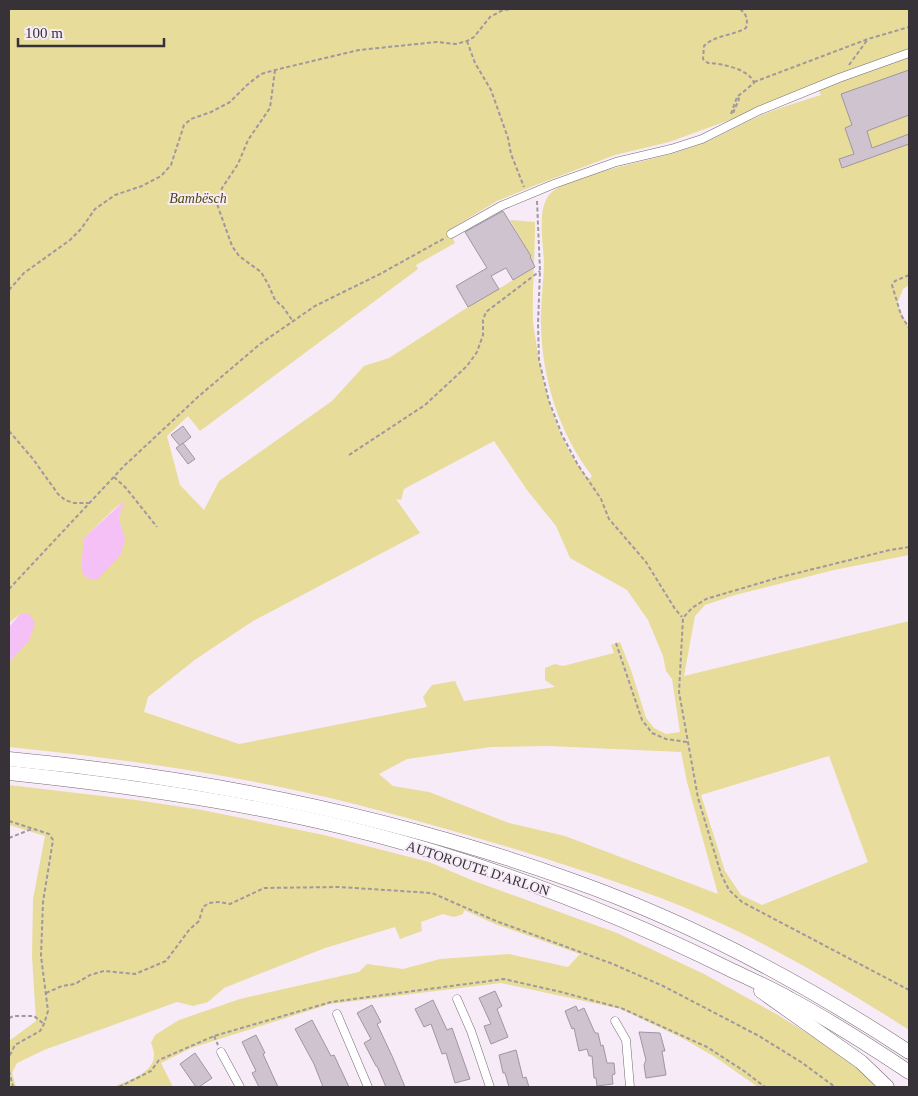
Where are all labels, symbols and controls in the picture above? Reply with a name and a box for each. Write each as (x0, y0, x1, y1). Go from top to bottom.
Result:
scale bar (18, 15, 164, 47)
text: 100 m (25, 25, 63, 41)
park label: Bambësch (169, 191, 227, 206)
street label: AUTOROUTE D'ARLON (404, 838, 551, 899)

